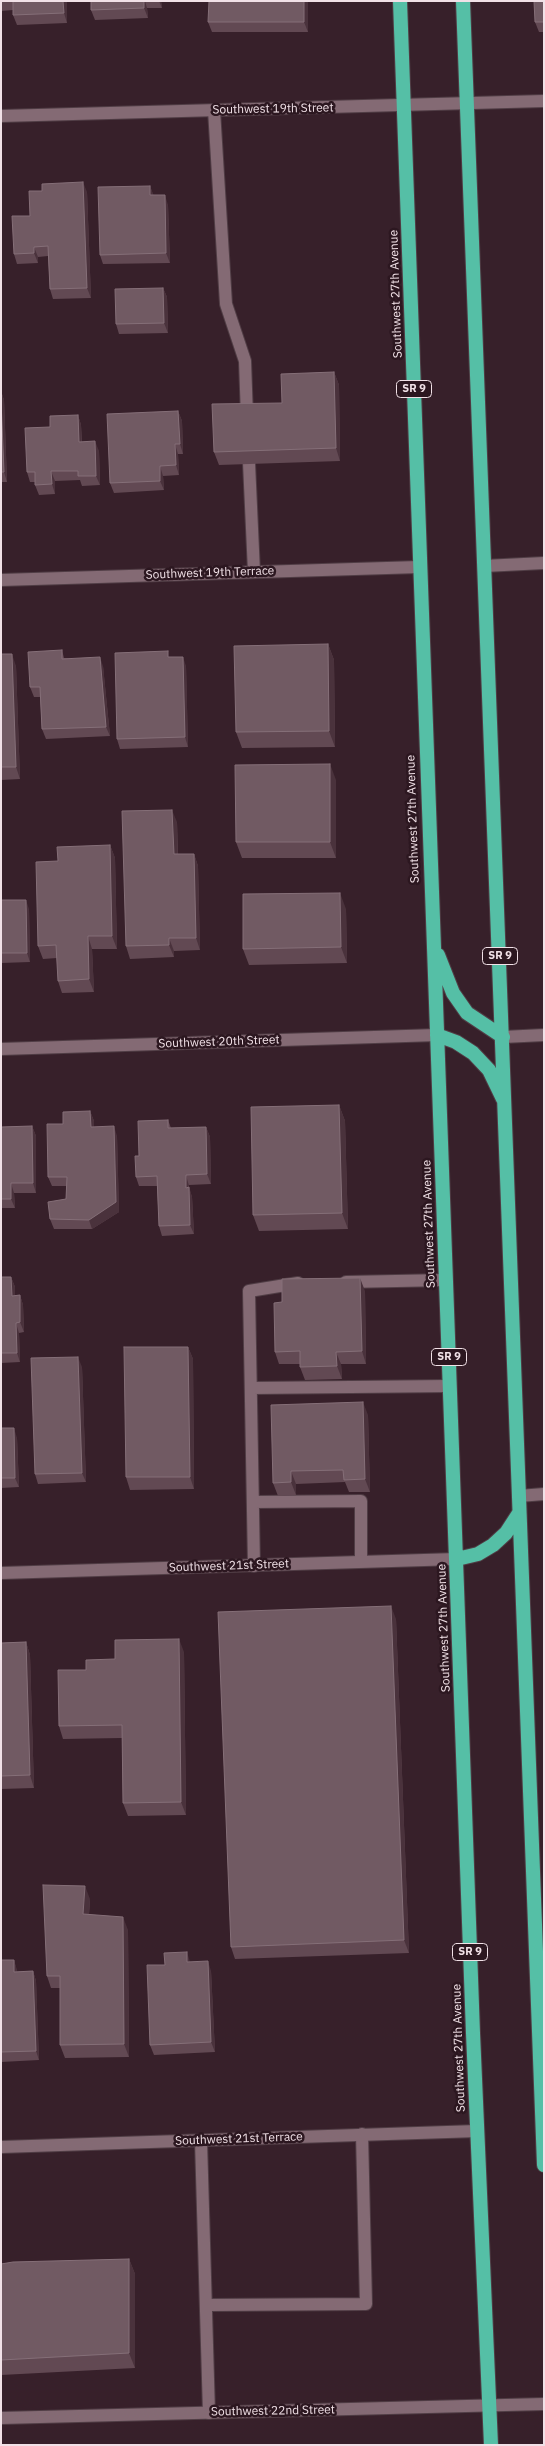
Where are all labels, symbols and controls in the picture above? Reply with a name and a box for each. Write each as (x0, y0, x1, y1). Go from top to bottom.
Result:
street label: Southwest 19th Street (212, 101, 334, 117)
street label: Southwest 27th Avenue (387, 230, 405, 358)
road number: SR 9 (396, 380, 432, 398)
street label: Southwest 19th Terrace (145, 564, 275, 582)
street label: Southwest 27th Avenue (404, 755, 422, 883)
road number: SR 9 (482, 948, 518, 964)
street label: Southwest 20th Street (158, 1033, 280, 1051)
street label: Southwest 27th Avenue (420, 1160, 438, 1288)
road number: SR 9 (432, 1348, 466, 1365)
street label: Southwest 21st Street (169, 1557, 289, 1575)
street label: Southwest 27th Avenue (435, 1564, 453, 1692)
road number: SR 9 (452, 1944, 488, 1960)
street label: Southwest 27th Avenue (450, 1984, 468, 2112)
street label: Southwest 21st Terrace (175, 2130, 303, 2148)
street label: Southwest 22nd Street (211, 2403, 335, 2419)

